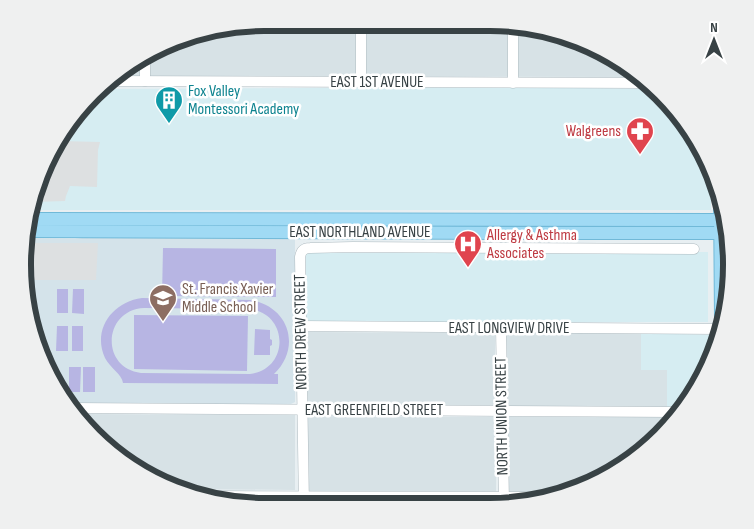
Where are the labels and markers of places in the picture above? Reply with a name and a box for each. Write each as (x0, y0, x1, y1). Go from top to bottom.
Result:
place label: Fox Valley Montessori Academy (188, 82, 299, 119)
building icon: Fox Valley Montessori Academy (154, 85, 184, 124)
pharmacy icon: Walgreens (625, 116, 655, 155)
place label: Walgreens (566, 122, 621, 141)
place label: Allergy & Asthma Associates (486, 226, 577, 263)
hospital icon: Allergy & Asthma Associates (453, 229, 483, 268)
place label: St. Francis Xavier Middle School (182, 280, 274, 317)
school or university icon: St. Francis Xavier Middle School (148, 283, 178, 322)

